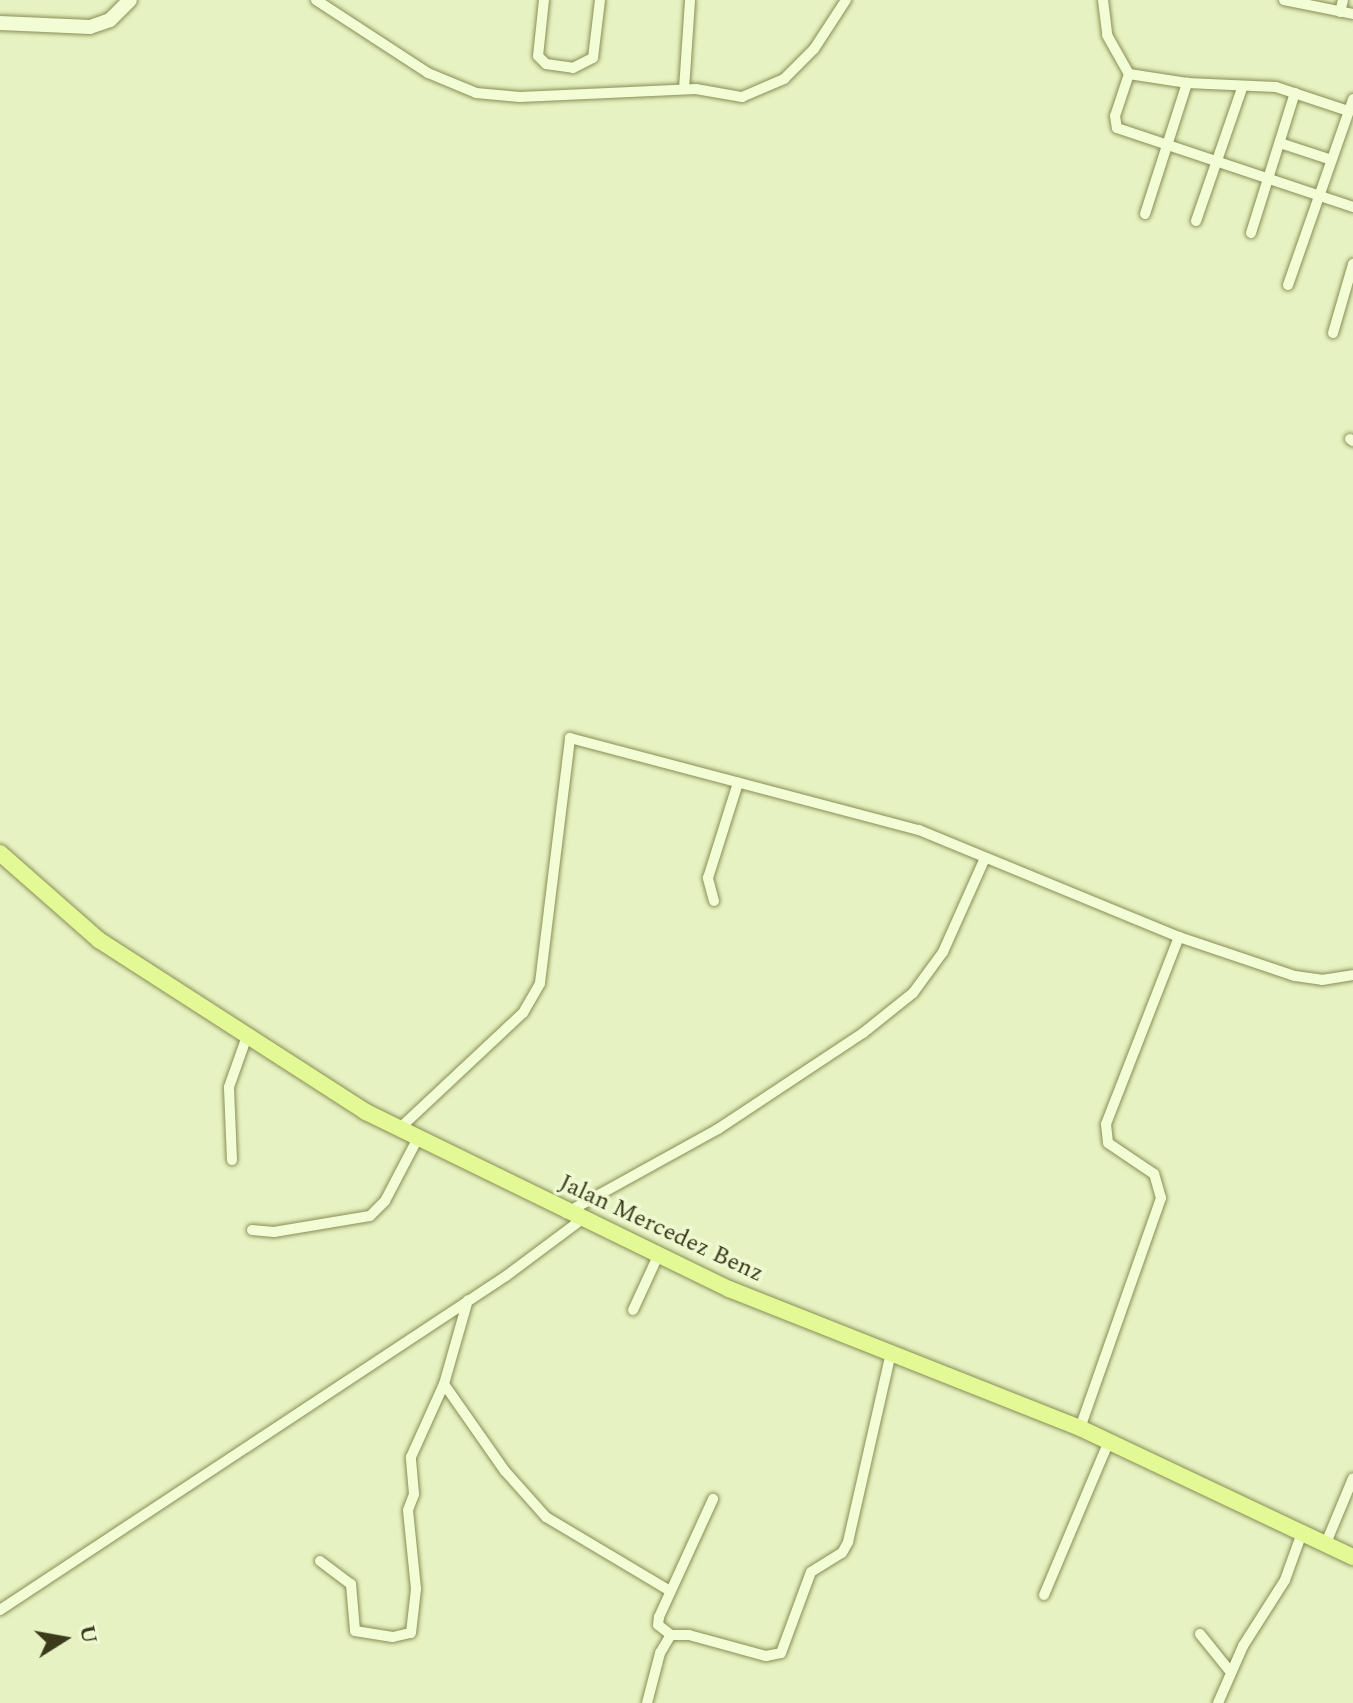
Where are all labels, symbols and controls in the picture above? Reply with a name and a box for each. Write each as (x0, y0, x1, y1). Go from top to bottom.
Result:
street label: Jalan Mercedez Benz (554, 1169, 768, 1289)
north arrow (24, 1599, 104, 1679)
text: U (70, 1622, 106, 1647)

